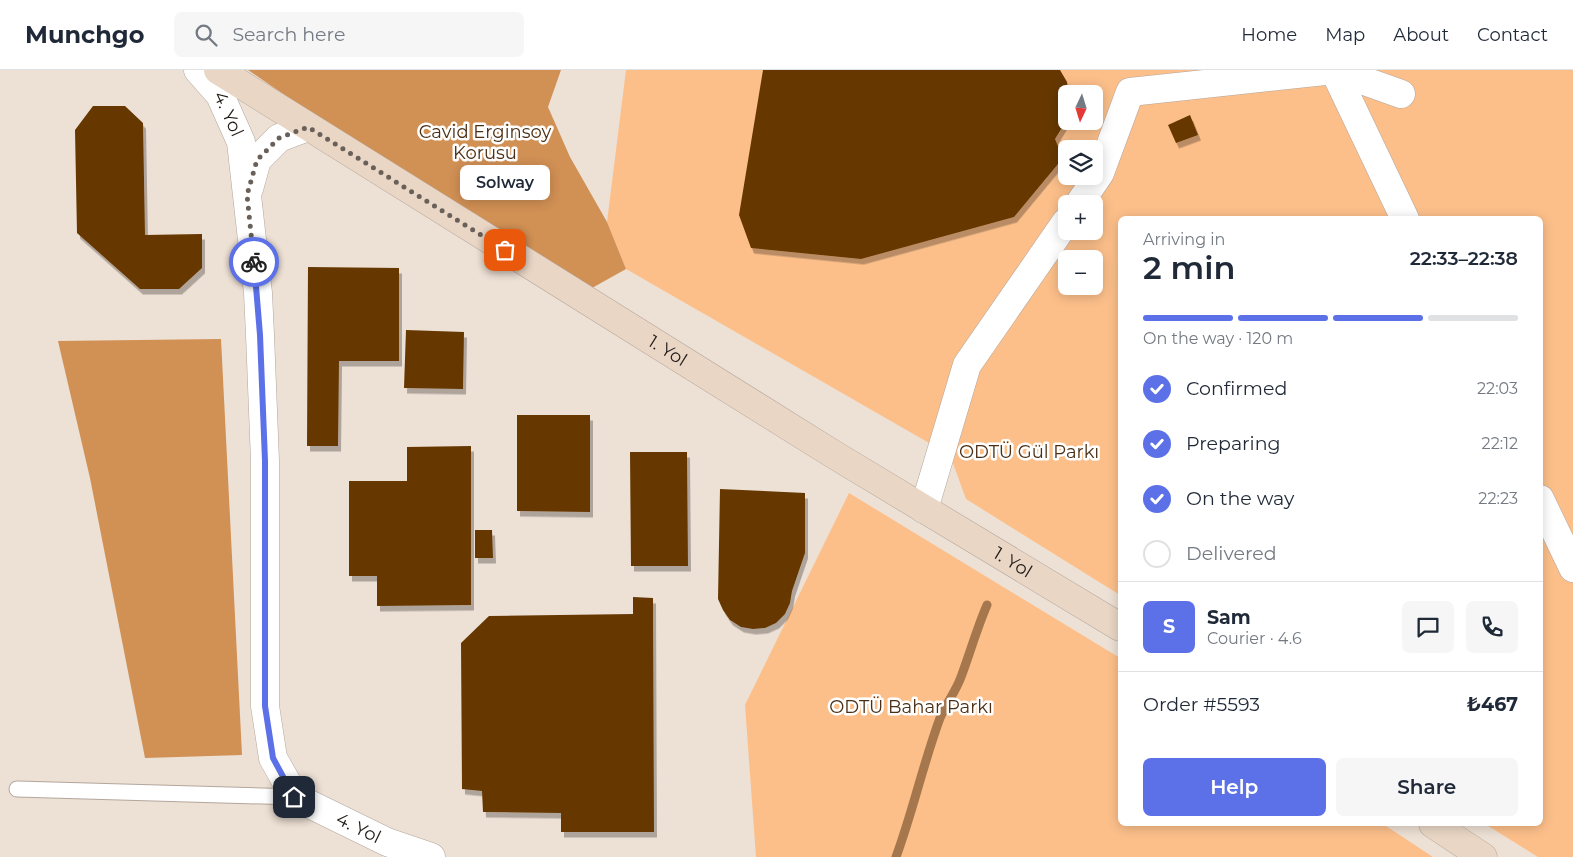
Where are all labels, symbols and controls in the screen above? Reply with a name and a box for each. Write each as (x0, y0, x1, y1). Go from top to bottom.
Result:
search box (174, 12, 524, 57)
text: Munchgo (25, 20, 144, 49)
icon: search (192, 21, 220, 49)
text: Search here (232, 23, 345, 46)
text: Home (1241, 24, 1297, 46)
text: Map (1325, 24, 1365, 46)
text: About (1393, 24, 1449, 46)
text: Contact (1477, 24, 1548, 46)
north arrow (1058, 85, 1102, 130)
map controls (1058, 85, 1103, 295)
street label: 4. Yol (209, 88, 248, 140)
park label: Cavid Erginsoy Korusu (419, 121, 552, 164)
button: layers (1058, 140, 1103, 185)
callout: Solway (460, 165, 550, 200)
text: Solway (476, 173, 534, 192)
button: + (1058, 195, 1103, 240)
pin (484, 229, 526, 271)
text: Arriving in (1143, 230, 1225, 249)
icon: bag (491, 236, 519, 264)
courier (229, 237, 279, 287)
text: 22:33–22:38 (1410, 247, 1518, 270)
icon: bike (240, 248, 268, 276)
text: 2 min (1143, 248, 1235, 287)
button: − (1058, 250, 1103, 295)
text: On the way · 120 m (1143, 329, 1293, 348)
street label: 1. Yol (644, 330, 691, 371)
icon: check (1143, 375, 1171, 403)
text: Confirmed (1186, 377, 1287, 400)
text: 22:03 (1477, 379, 1518, 398)
icon: check (1143, 430, 1171, 458)
text: Preparing (1186, 432, 1281, 455)
text: 22:12 (1482, 434, 1518, 453)
park label: ODTÜ Gül Parkı (959, 441, 1099, 463)
icon: check (1143, 485, 1171, 513)
text: On the way (1186, 487, 1294, 510)
text: 22:23 (1478, 489, 1518, 508)
street label: 1. Yol (989, 542, 1036, 583)
text: Delivered (1186, 542, 1277, 565)
button: chat (1402, 601, 1454, 653)
button: phone (1466, 601, 1518, 653)
text: Sam (1207, 606, 1251, 629)
text: S (1163, 615, 1175, 638)
text: Courier · 4.6 (1207, 629, 1302, 648)
text: Order #5593 (1143, 693, 1260, 716)
text: ₺467 (1467, 693, 1518, 716)
park label: ODTÜ Bahar Parkı (829, 696, 993, 718)
button: Help (1143, 758, 1326, 816)
button: Share (1336, 758, 1518, 816)
pin (273, 776, 315, 818)
icon: home (280, 783, 308, 811)
street label: 4. Yol (332, 808, 385, 848)

